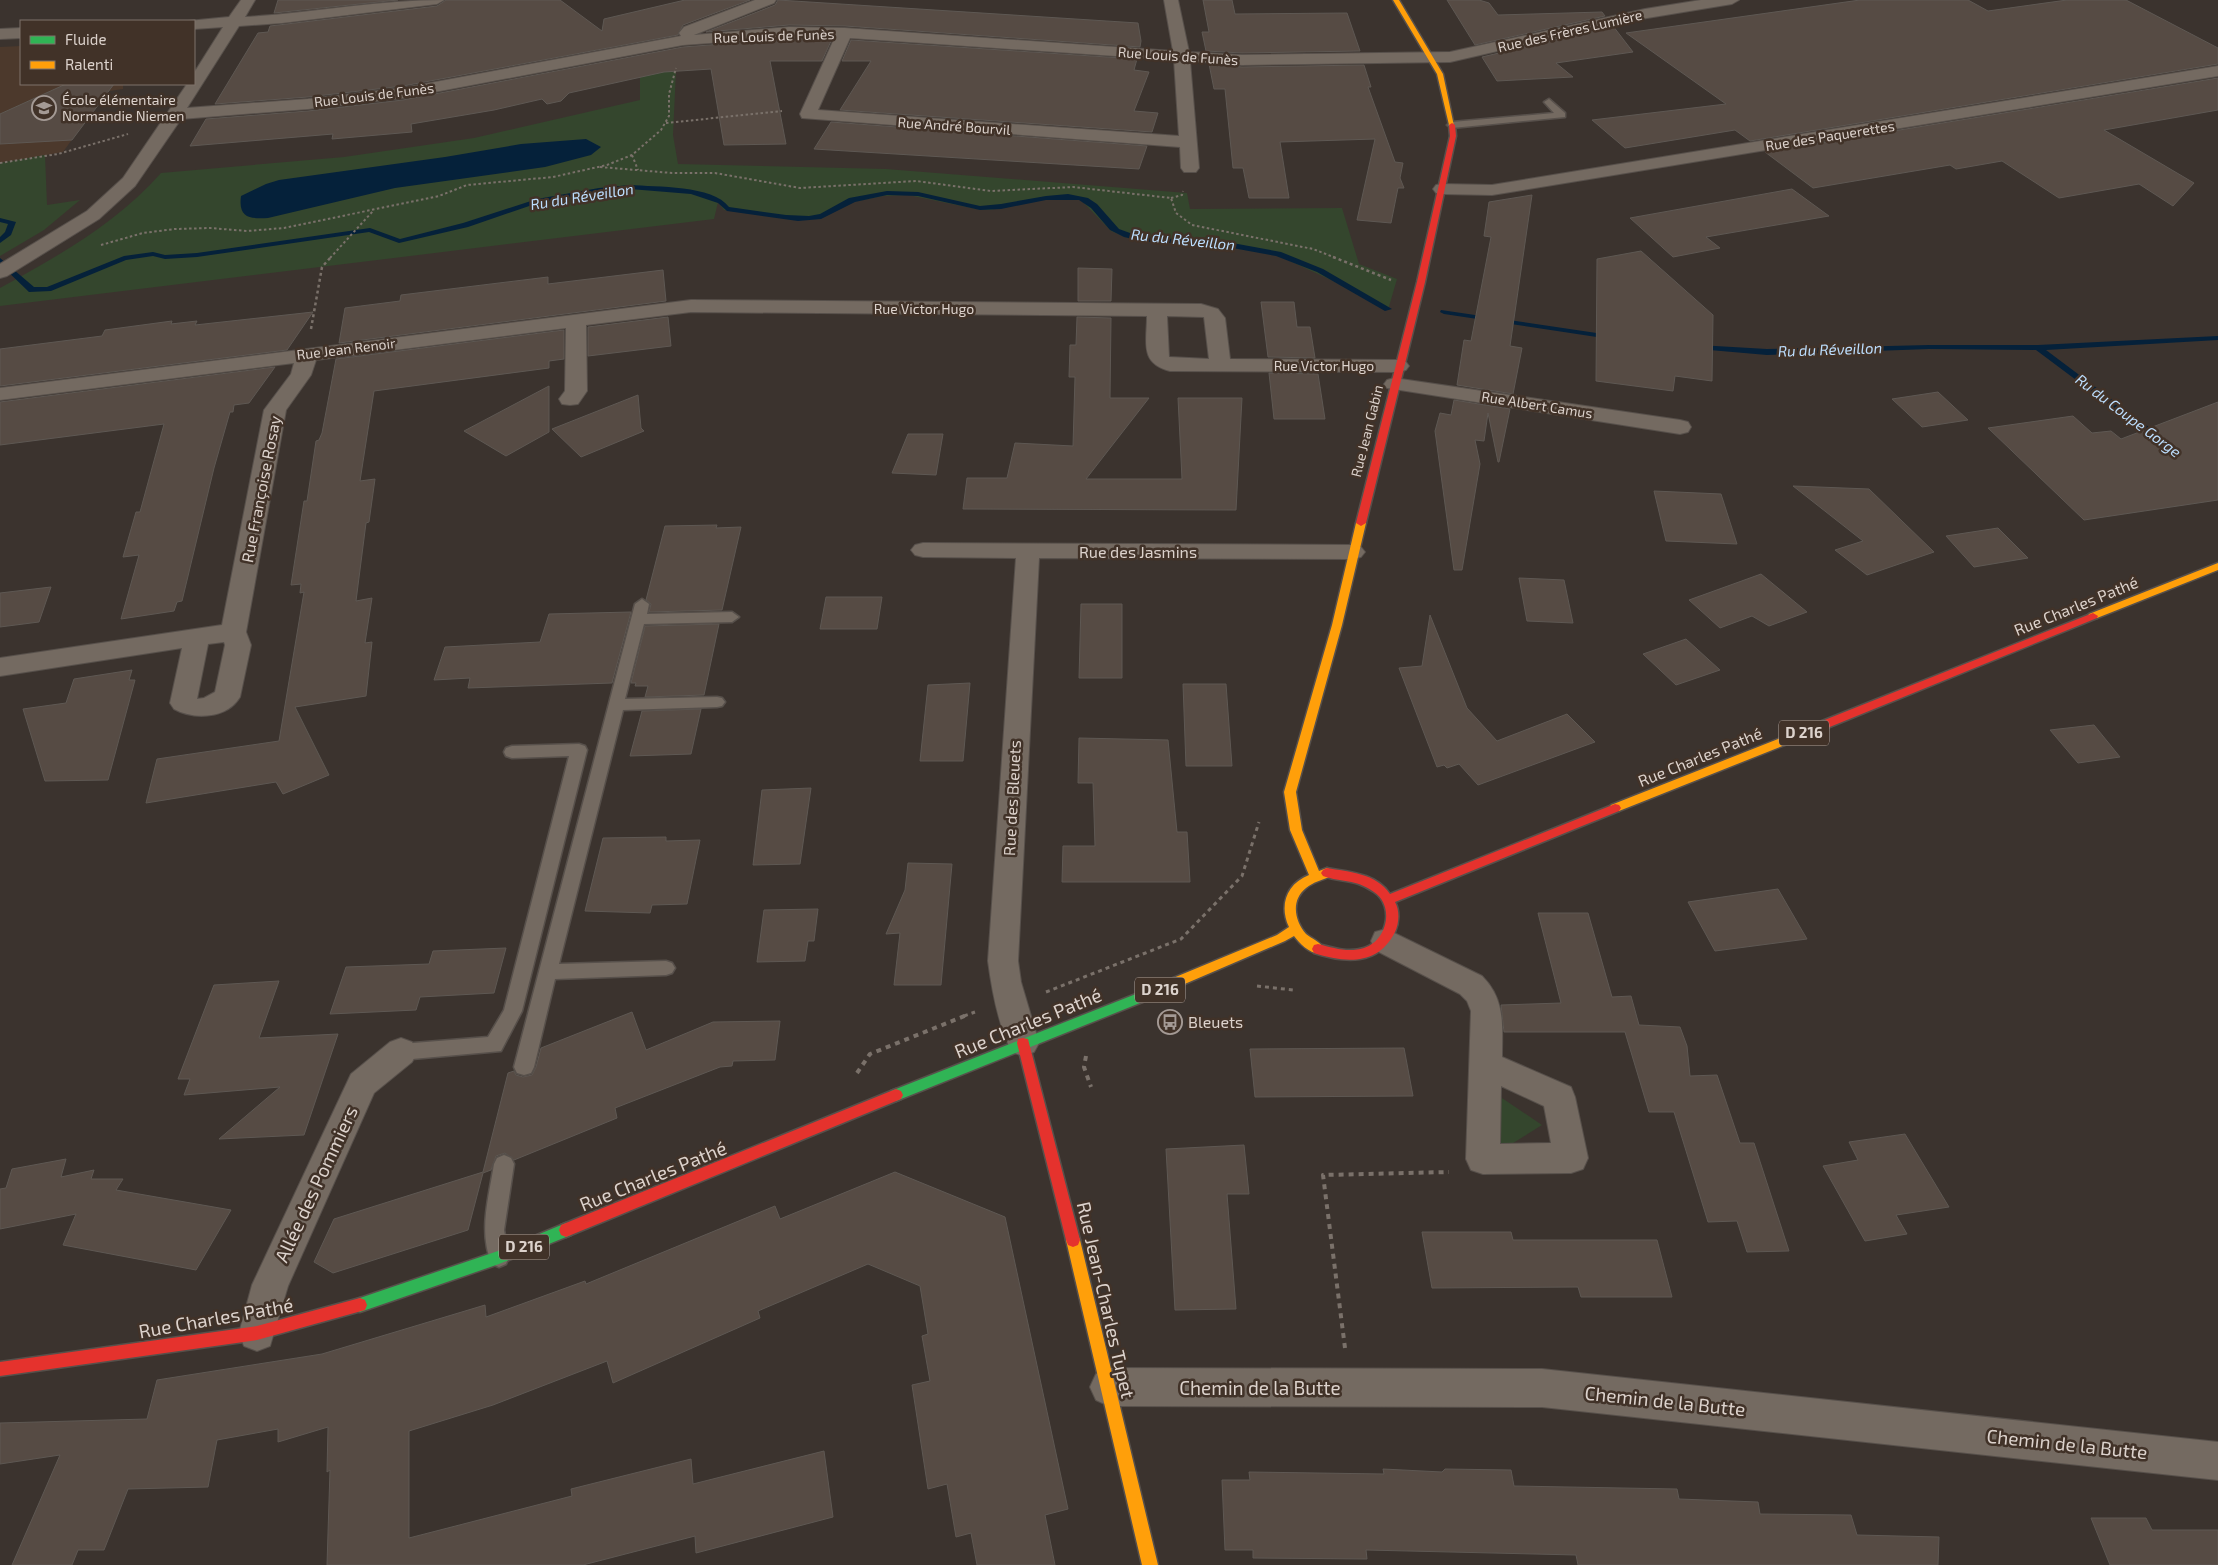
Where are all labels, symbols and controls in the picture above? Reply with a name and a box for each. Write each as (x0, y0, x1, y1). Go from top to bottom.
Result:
street label: Rue des Frères Lumière (1496, 6, 1644, 55)
legend (20, 20, 195, 85)
street label: Rue Louis de Funès (713, 25, 835, 46)
text: Fluide (65, 30, 106, 48)
street label: Rue Louis de Funès (1117, 43, 1239, 68)
text: Ralenti (65, 55, 113, 73)
street label: Rue Louis de Funès (313, 79, 435, 110)
place label: École élémentaire Normandie Niemen (62, 91, 184, 124)
school or university icon: École élémentaire Normandie Niemen (31, 95, 57, 121)
street label: Rue André Bourvil (897, 113, 1012, 138)
street label: Rue des Paquerettes (1764, 117, 1896, 154)
water label: Ru du Réveillon (529, 179, 635, 213)
water label: Ru du Réveillon (1130, 225, 1236, 253)
street label: Rue Victor Hugo (874, 300, 974, 317)
street label: Rue Jean Renoir (296, 334, 397, 363)
water label: Ru du Réveillon (1777, 338, 1882, 360)
street label: Rue Victor Hugo (1274, 357, 1374, 374)
water label: Ru du Coupe Gorge (2072, 370, 2185, 461)
street label: Rue Jean Gabin (1347, 383, 1386, 479)
street label: Rue Albert Camus (1480, 387, 1594, 422)
street label: Rue Françoise Rosay (237, 413, 285, 564)
street label: Rue des Jasmins (1079, 542, 1197, 561)
street label: Rue Charles Pathé (2011, 572, 2141, 639)
road number: D 216 (1779, 720, 1829, 746)
street label: Rue Charles Pathé (1635, 723, 1765, 790)
street label: Rue des Bleuets (999, 740, 1024, 856)
road number: D 216 (1135, 978, 1185, 1002)
street label: Rue Charles Pathé (951, 983, 1105, 1063)
bus stop icon: Bleuets (1157, 1009, 1183, 1035)
place label: Bleuets (1188, 1012, 1243, 1031)
street label: Allée des Pommiers (269, 1102, 362, 1266)
street label: Rue Charles Pathé (576, 1136, 730, 1216)
street label: Rue Jean-Charles Tupet (1073, 1199, 1140, 1400)
road number: D 216 (499, 1234, 549, 1260)
street label: Rue Charles Pathé (137, 1293, 295, 1342)
street label: Chemin de la Butte (1179, 1376, 1341, 1399)
street label: Chemin de la Butte (1583, 1381, 1747, 1420)
street label: Chemin de la Butte (1985, 1424, 2149, 1463)

